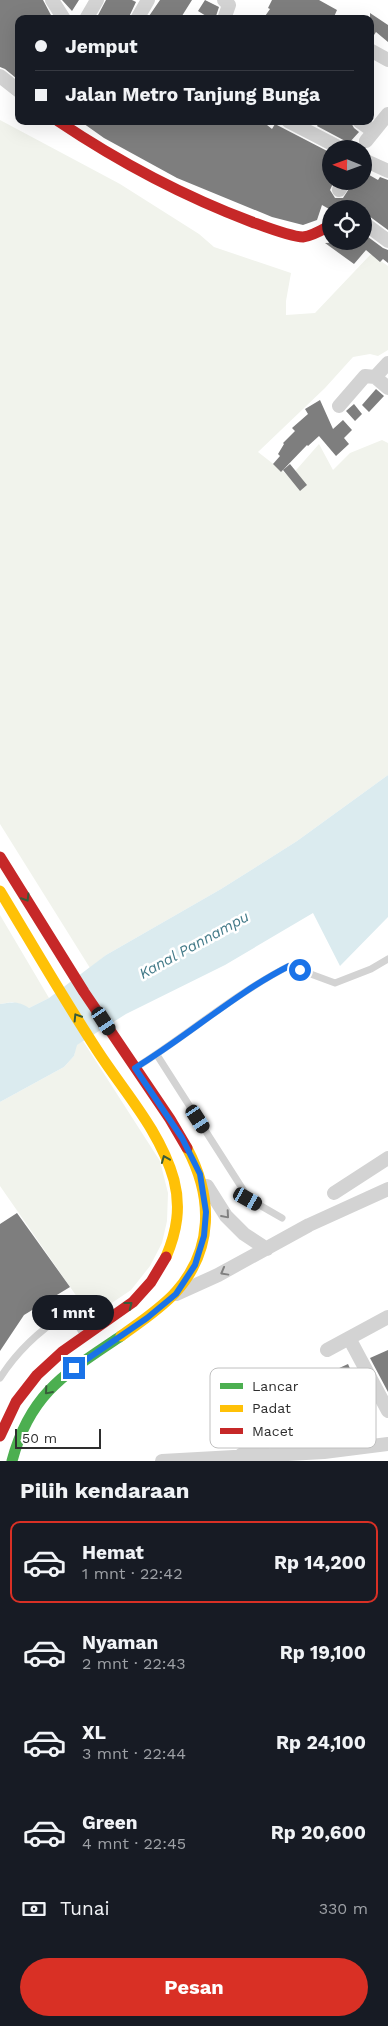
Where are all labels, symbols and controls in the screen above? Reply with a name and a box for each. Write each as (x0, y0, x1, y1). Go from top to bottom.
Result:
text: Jemput (65, 35, 138, 58)
text: Jalan Metro Tanjung Bunga (65, 83, 320, 106)
north arrow (322, 140, 372, 190)
map controls (322, 140, 372, 250)
button: locate (322, 200, 372, 250)
one-way arrow (20, 893, 29, 902)
water label: Kanal Pannampu (136, 907, 252, 983)
route start (289, 959, 311, 981)
car (89, 1004, 118, 1038)
one-way arrow (74, 1014, 83, 1023)
car (183, 1102, 212, 1136)
one-way arrow (161, 1155, 172, 1164)
car (231, 1185, 264, 1213)
one-way arrow (221, 1210, 230, 1219)
one-way arrow (221, 1266, 230, 1276)
callout: 1 mnt (33, 1296, 115, 1330)
one-way arrow (123, 1302, 132, 1310)
text: 1 mnt (51, 1303, 95, 1322)
route end (63, 1357, 85, 1379)
legend (210, 1368, 376, 1448)
text: Lancar (252, 1378, 299, 1394)
one-way arrow (45, 1385, 53, 1394)
text: Padat (252, 1400, 291, 1416)
text: Macet (252, 1423, 294, 1439)
scale bar (15, 1426, 101, 1449)
text: 50 m (22, 1430, 57, 1446)
text: Pilih kendaraan (20, 1478, 189, 1503)
icon: car (22, 1540, 67, 1585)
text: Hemat (82, 1541, 144, 1564)
text: Rp 14,200 (274, 1551, 366, 1574)
text: 1 mnt · 22:42 (82, 1564, 182, 1583)
icon: car (22, 1630, 67, 1675)
text: Nyaman (82, 1631, 158, 1654)
text: Rp 19,100 (280, 1641, 366, 1664)
text: 2 mnt · 22:43 (82, 1654, 186, 1673)
icon: car (22, 1720, 67, 1765)
text: XL (82, 1721, 106, 1744)
text: Rp 24,100 (276, 1731, 366, 1754)
text: 3 mnt · 22:44 (82, 1744, 186, 1763)
icon: car (22, 1810, 67, 1855)
text: Green (82, 1811, 138, 1834)
text: Rp 20,600 (271, 1821, 366, 1844)
text: 4 mnt · 22:45 (82, 1834, 186, 1853)
icon: cash (20, 1895, 48, 1923)
text: Tunai (60, 1897, 110, 1920)
text: 330 m (319, 1899, 368, 1918)
button: Pesan (20, 1958, 368, 2016)

